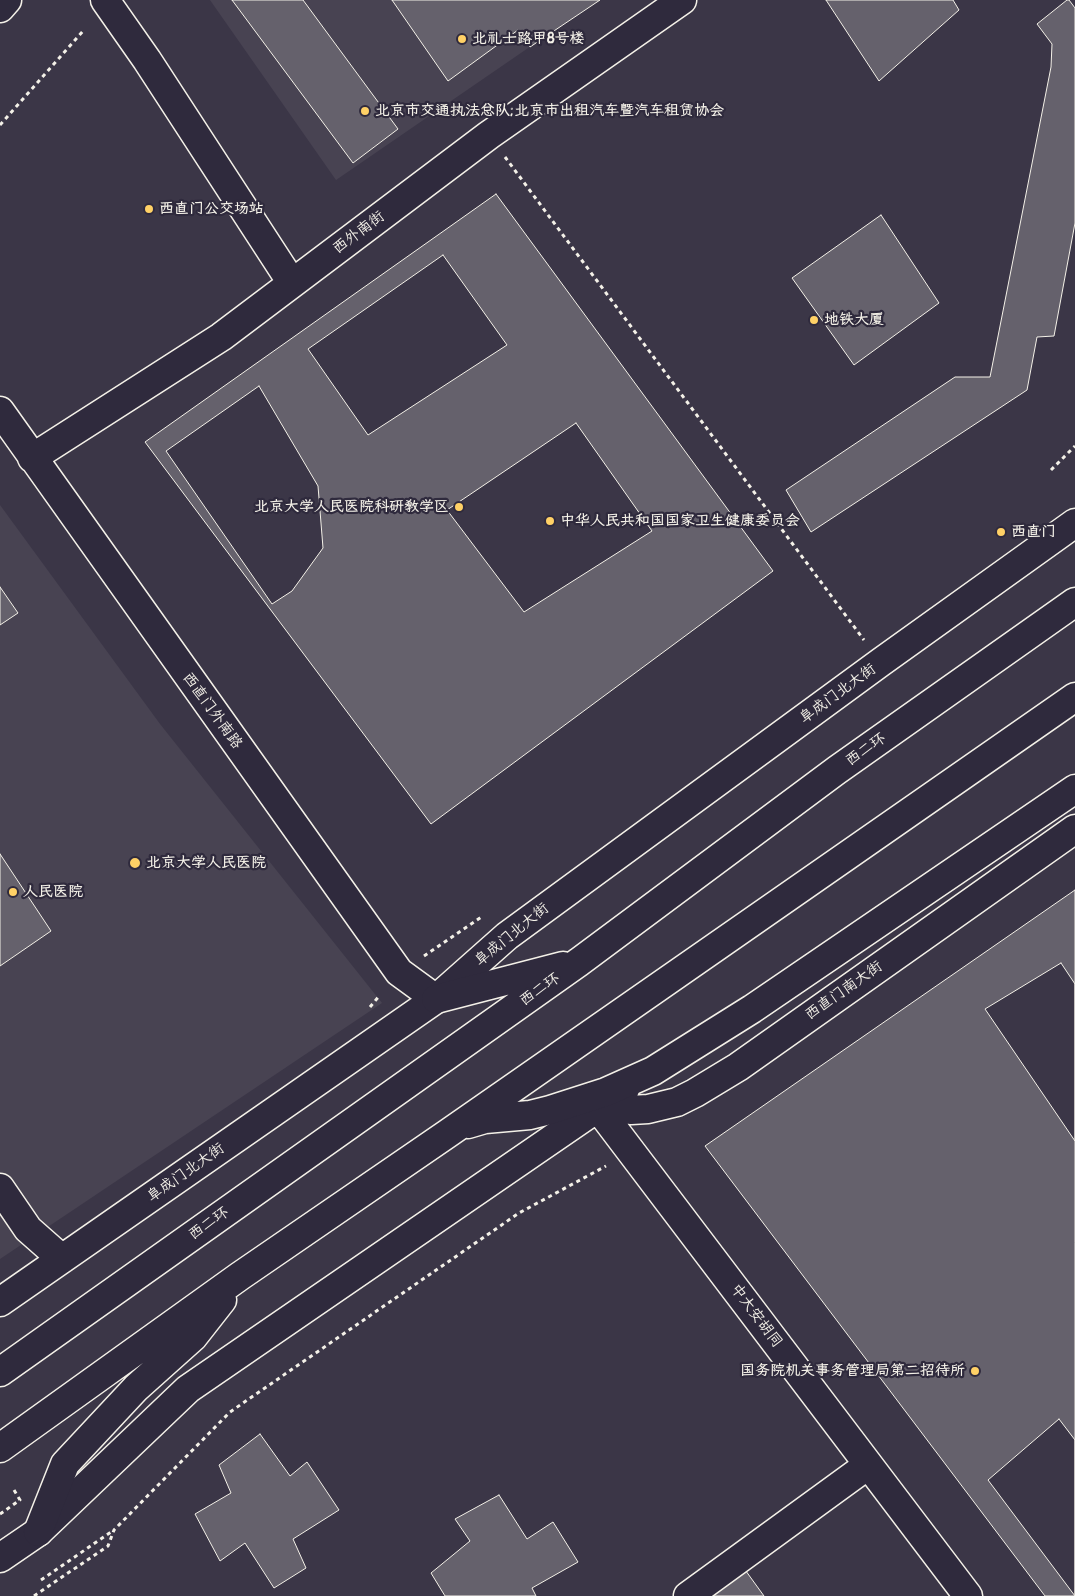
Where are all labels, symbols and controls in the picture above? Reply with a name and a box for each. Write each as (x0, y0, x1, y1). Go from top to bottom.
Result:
place label: 北礼士路甲8号楼 (472, 30, 585, 48)
marker: 北礼士路甲8号楼 (456, 33, 468, 45)
place label: 北京市交通执法总队;北京市出租汽车暨汽车租赁协会 (375, 102, 724, 120)
marker: 北京市交通执法总队;北京市出租汽车暨汽车租赁协会 (359, 105, 371, 117)
place label: 西直门公交场站 (159, 200, 264, 218)
marker: 西直门公交场站 (143, 203, 155, 215)
street label: 西外南街 (330, 208, 388, 258)
place label: 地铁大厦 (824, 311, 884, 329)
marker: 地铁大厦 (808, 314, 820, 326)
place label: 北京大学人民医院科研教学区 (254, 498, 449, 516)
marker: 北京大学人民医院科研教学区 (453, 501, 465, 513)
place label: 中华人民共和国国家卫生健康委员会 (560, 512, 800, 530)
marker: 中华人民共和国国家卫生健康委员会 (544, 515, 556, 527)
place label: 西直门 (1011, 523, 1056, 541)
marker: 西直门 (995, 526, 1007, 538)
street label: 阜成门北大街 (796, 660, 880, 728)
street label: 西直门外南路 (178, 669, 246, 753)
street label: 西二环 (842, 730, 890, 770)
place label: 北京大学人民医院 (146, 854, 266, 872)
marker: 北京大学人民医院 (128, 856, 142, 870)
place label: 人民医院 (23, 883, 83, 901)
marker: 人民医院 (7, 886, 19, 898)
street label: 阜成门北大街 (471, 900, 553, 970)
street label: 西直门南大街 (802, 958, 886, 1024)
street label: 西二环 (516, 970, 564, 1010)
street label: 阜成门北大街 (144, 1140, 228, 1206)
street label: 西二环 (185, 1204, 233, 1244)
street label: 中大安胡同 (726, 1281, 786, 1351)
place label: 国务院机关事务管理局第二招待所 (740, 1362, 965, 1380)
marker: 国务院机关事务管理局第二招待所 (969, 1365, 981, 1377)

